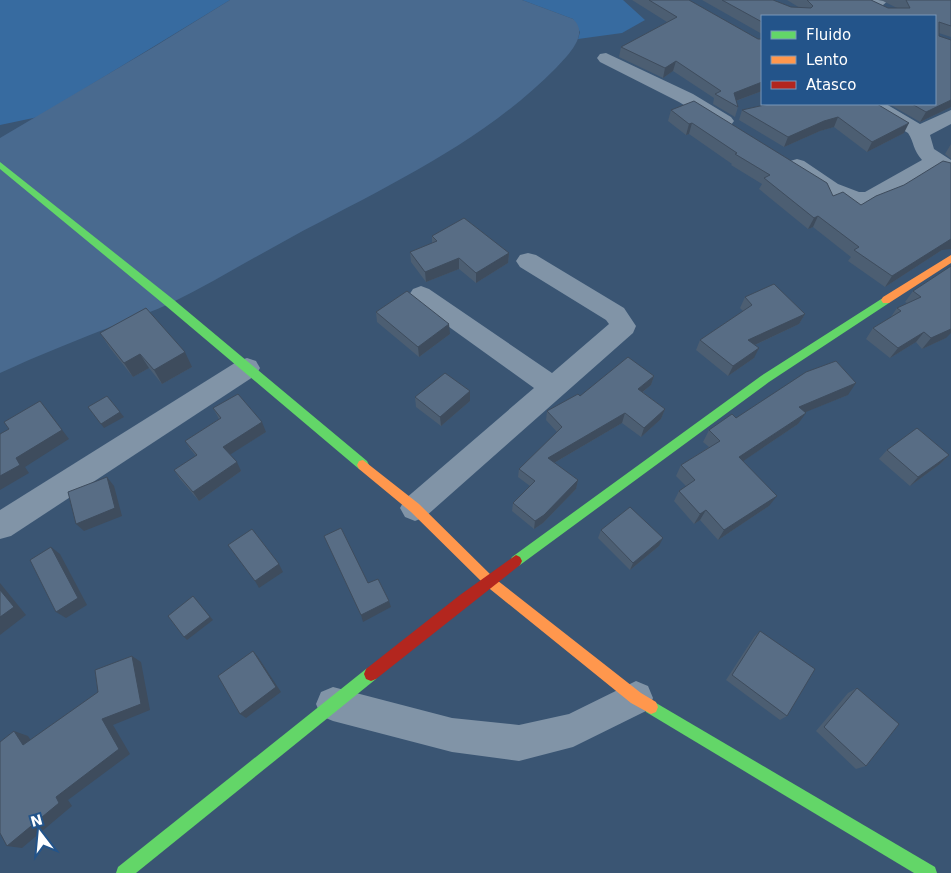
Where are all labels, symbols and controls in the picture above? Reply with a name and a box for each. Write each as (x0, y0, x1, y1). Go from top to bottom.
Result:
legend (761, 15, 936, 105)
text: Fluido (806, 26, 851, 44)
text: Lento (806, 51, 848, 69)
text: Atasco (806, 76, 856, 94)
north arrow (15, 808, 65, 858)
text: N (29, 811, 44, 830)

